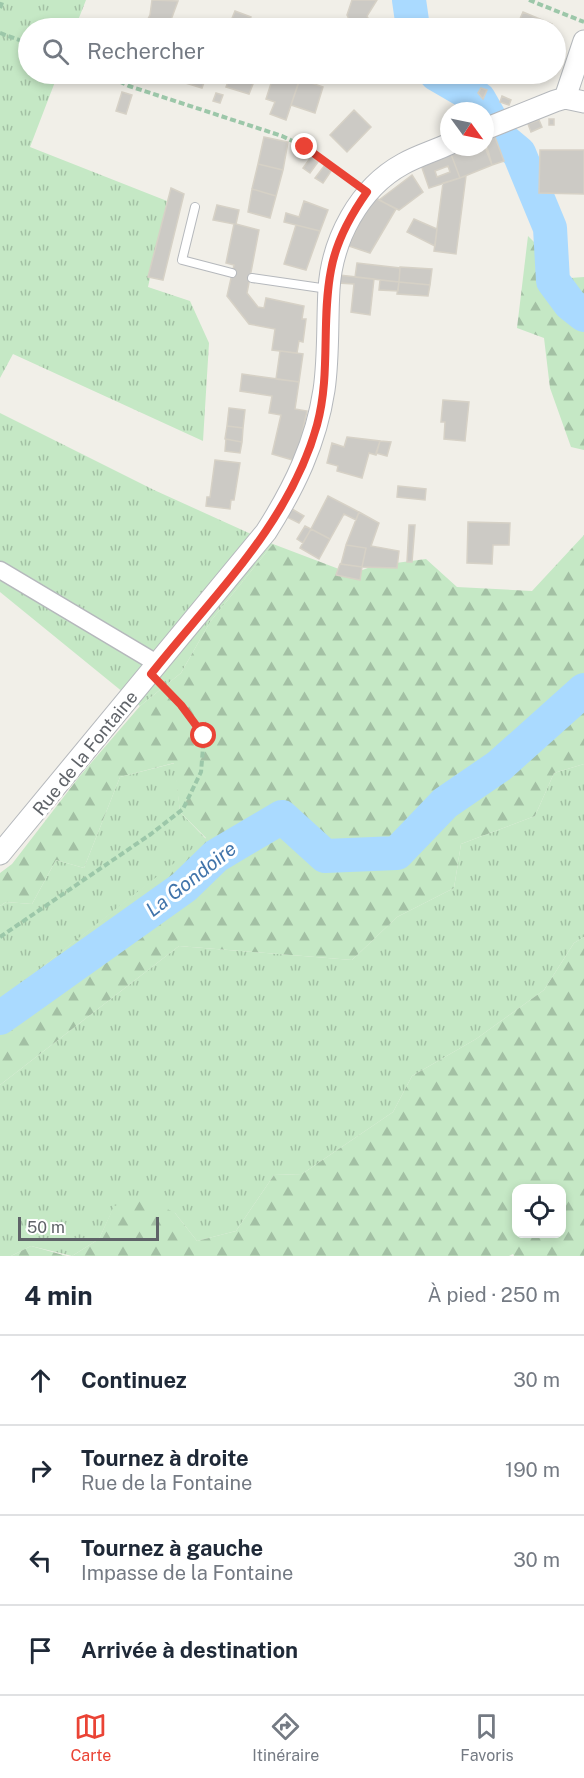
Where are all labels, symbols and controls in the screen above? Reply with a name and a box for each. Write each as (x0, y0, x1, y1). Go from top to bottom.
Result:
search box (18, 18, 566, 84)
icon: search (39, 35, 72, 68)
text: Rechercher (87, 38, 205, 64)
north arrow (440, 102, 494, 156)
route end (291, 133, 317, 159)
street label: Rue de la Fontaine (28, 686, 142, 820)
route start (190, 722, 216, 748)
water label: La Gondoire (141, 836, 241, 922)
map controls (512, 1184, 566, 1238)
button: locate (512, 1184, 566, 1238)
scale bar (18, 1214, 159, 1242)
text: 50 m (27, 1218, 65, 1237)
text: 4 min (24, 1280, 93, 1311)
text: À pied · 250 m (428, 1283, 560, 1307)
icon: ahead (24, 1364, 57, 1397)
text: Continuez (81, 1367, 187, 1393)
text: 30 m (513, 1368, 560, 1392)
text: Tournez à droite (81, 1445, 249, 1471)
icon: right (24, 1454, 57, 1487)
text: 190 m (505, 1458, 560, 1482)
text: Rue de la Fontaine (81, 1471, 252, 1495)
text: Tournez à gauche (81, 1535, 263, 1561)
icon: left (24, 1544, 57, 1577)
text: 30 m (513, 1548, 560, 1572)
text: Impasse de la Fontaine (81, 1561, 293, 1585)
icon: arrive (24, 1634, 57, 1667)
text: Arrivée à destination (81, 1637, 298, 1663)
tab: Carte (70, 1710, 111, 1765)
tab: Itinéraire (252, 1710, 319, 1765)
tab: Favoris (460, 1710, 514, 1765)

